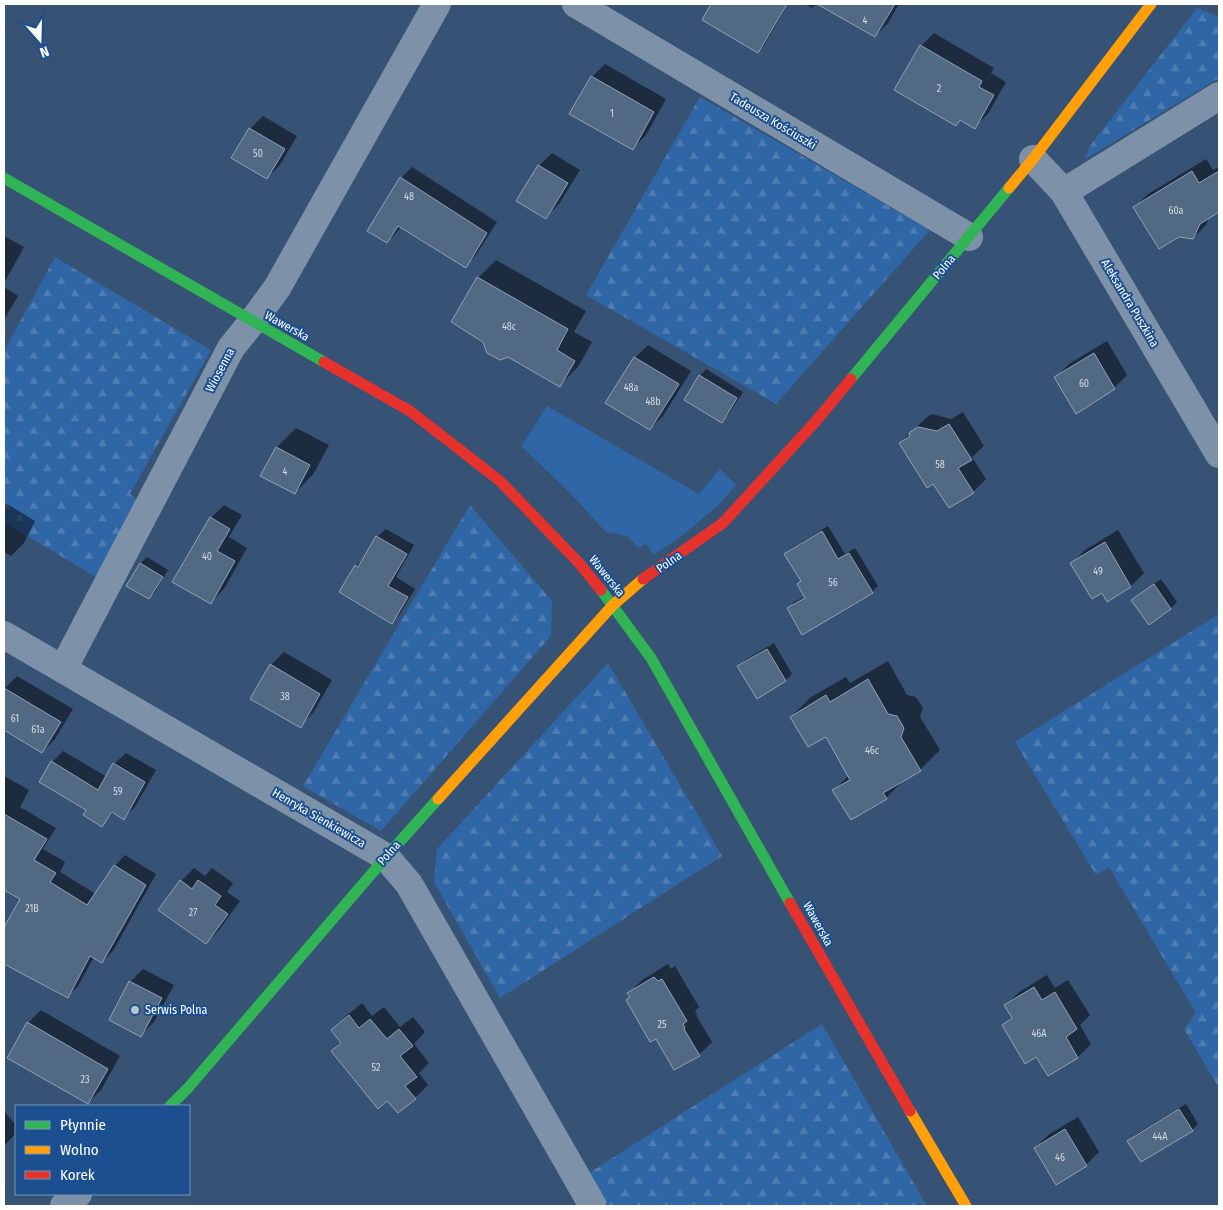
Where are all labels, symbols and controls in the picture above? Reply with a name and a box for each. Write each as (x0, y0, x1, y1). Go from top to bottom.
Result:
north arrow (15, 15, 65, 65)
house number: 4 (863, 15, 868, 27)
text: N (37, 42, 51, 61)
house number: 2 (937, 83, 942, 95)
street label: Tadeusza Kościuszki (727, 90, 819, 152)
house number: 1 (610, 108, 614, 120)
house number: 50 (253, 148, 263, 160)
house number: 48 (404, 191, 414, 203)
house number: 60a (1168, 205, 1184, 217)
street label: Polna (930, 252, 958, 282)
street label: Aleksandra Puszkina (1098, 257, 1162, 350)
street label: Wawerska (262, 308, 312, 344)
house number: 48c (502, 321, 517, 333)
street label: Wiosenna (203, 345, 237, 394)
house number: 60 (1079, 378, 1089, 390)
house number: 48a (624, 382, 638, 394)
house number: 48b (645, 396, 661, 408)
house number: 58 (935, 459, 945, 471)
house number: 4 (283, 466, 288, 478)
street label: Polna (654, 548, 684, 576)
house number: 40 (202, 551, 212, 563)
street label: Wawerska (586, 553, 628, 599)
house number: 49 (1093, 566, 1103, 578)
house number: 56 (828, 577, 838, 589)
house number: 38 (280, 691, 290, 703)
house number: 61 (11, 713, 19, 725)
house number: 61a (31, 724, 45, 736)
house number: 46c (865, 745, 880, 757)
house number: 59 (113, 786, 123, 798)
street label: Henryka Sienkiewicza (270, 786, 368, 850)
street label: Polna (375, 838, 403, 868)
street label: Wawerska (800, 899, 836, 949)
house number: 21B (25, 903, 39, 915)
house number: 27 (189, 907, 197, 919)
place label: Serwis Polna (145, 1003, 208, 1017)
marker: Serwis Polna (129, 1004, 141, 1016)
house number: 25 (658, 1019, 667, 1031)
house number: 46A (1031, 1028, 1047, 1040)
house number: 52 (372, 1062, 381, 1074)
house number: 23 (81, 1074, 90, 1086)
legend (15, 1105, 190, 1195)
text: Płynnie (60, 1116, 106, 1134)
house number: 44A (1153, 1131, 1168, 1143)
text: Wolno (60, 1141, 99, 1159)
house number: 46 (1055, 1152, 1065, 1164)
text: Korek (60, 1166, 95, 1184)

